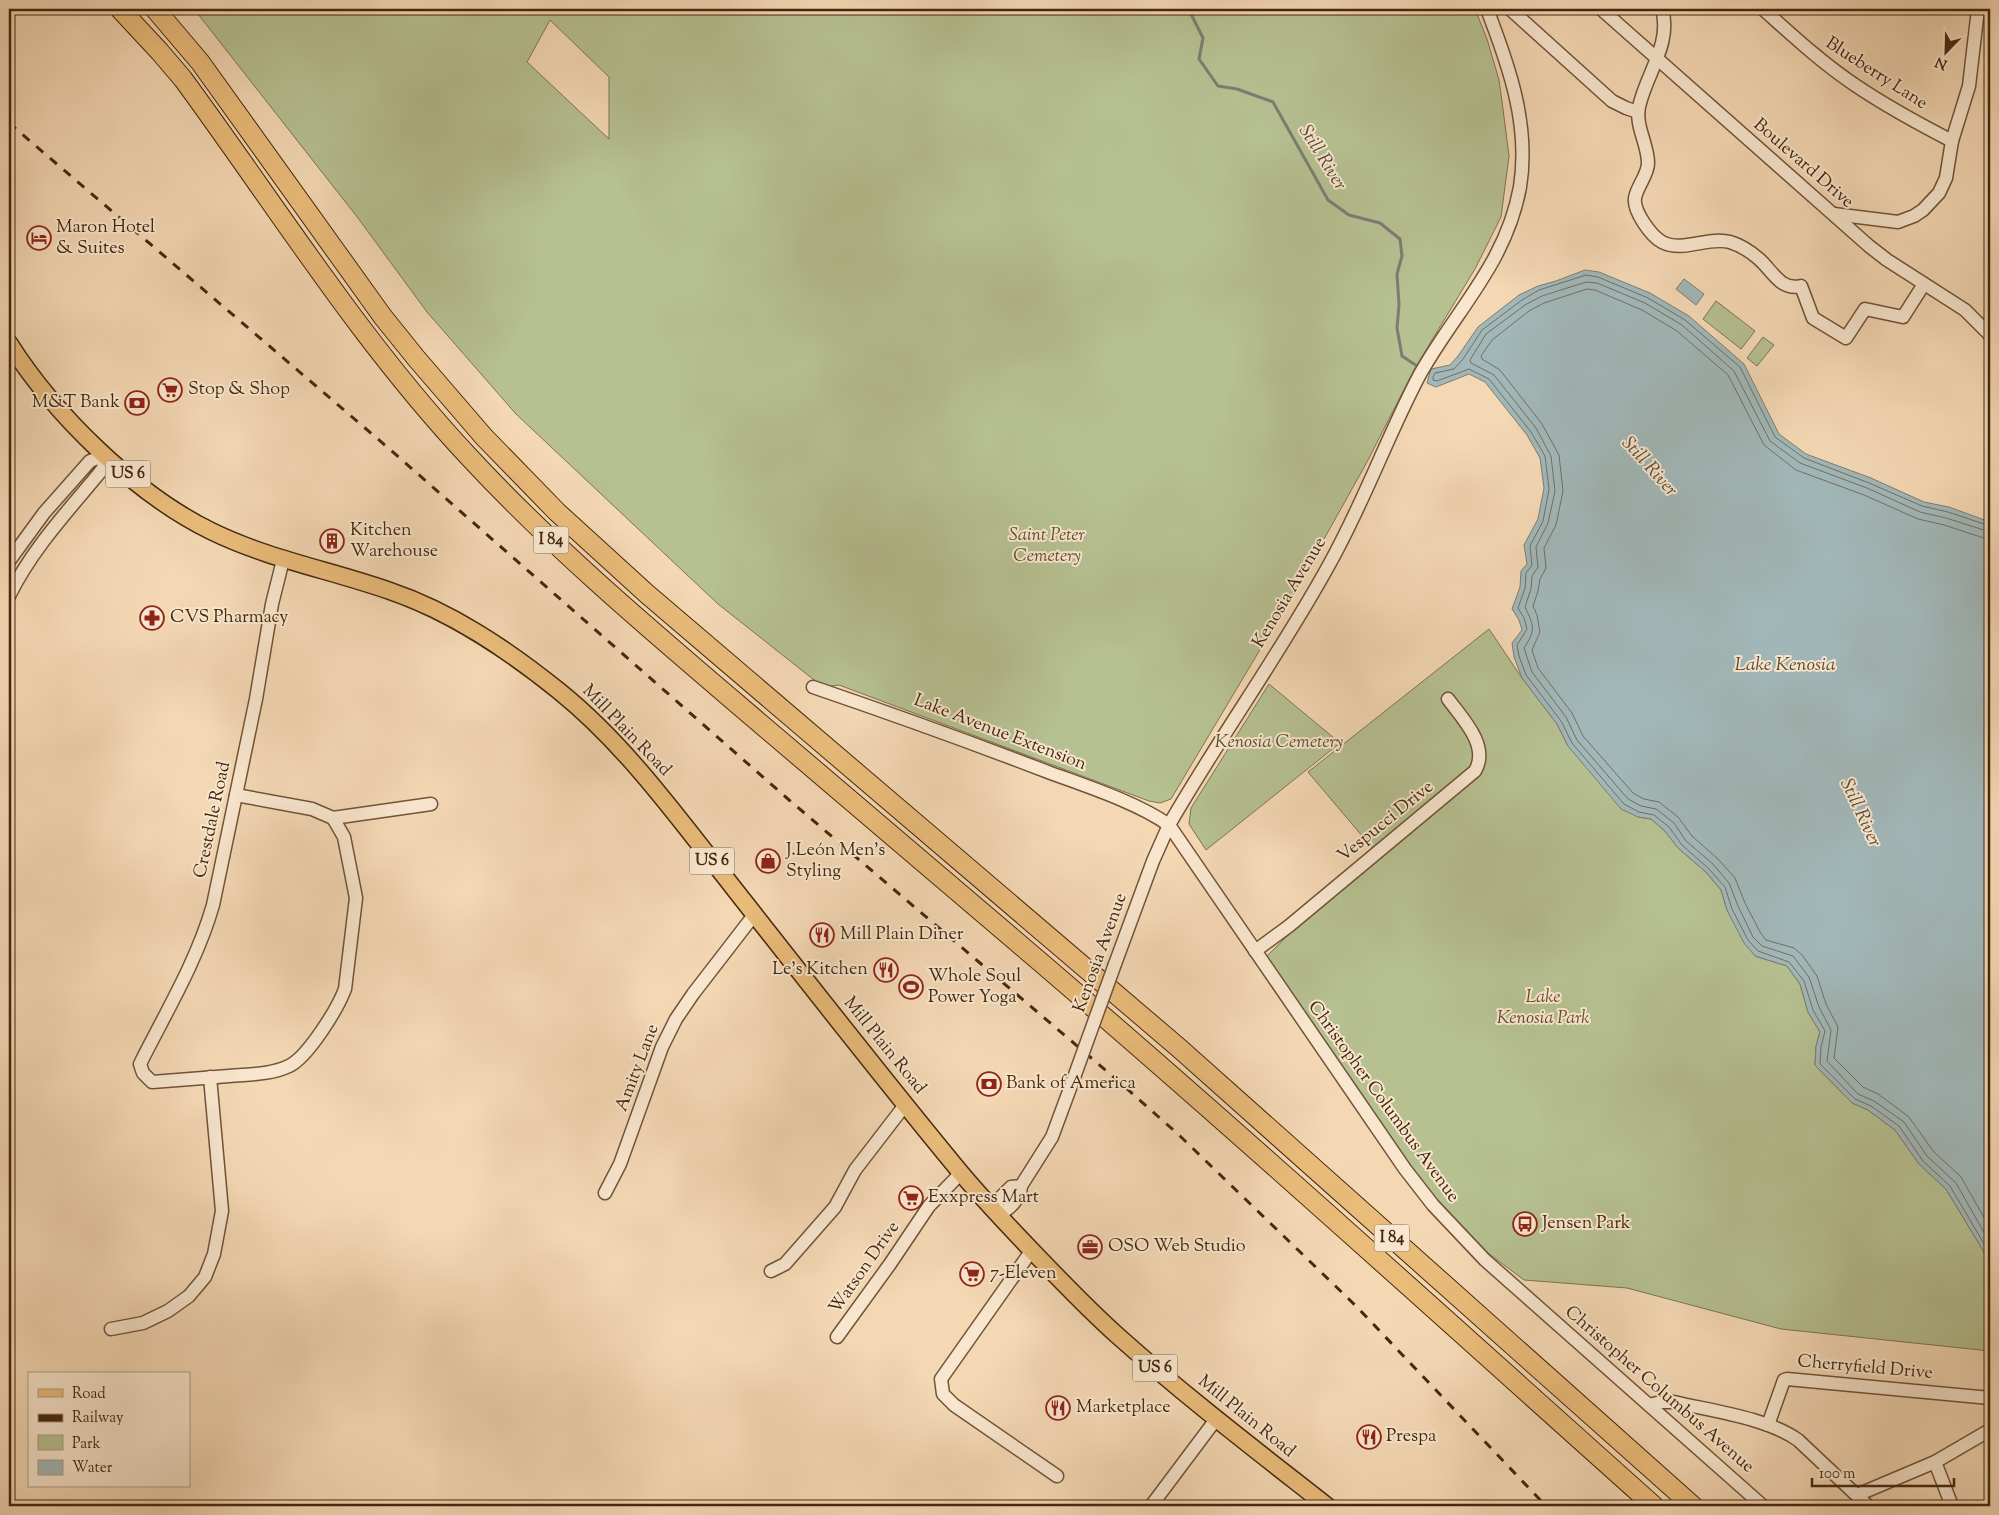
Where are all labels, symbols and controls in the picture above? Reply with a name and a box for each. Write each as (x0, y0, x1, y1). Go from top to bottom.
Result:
north arrow (1922, 28, 1972, 78)
street label: Blueberry Lane (1820, 31, 1932, 117)
text: N (1933, 51, 1951, 74)
street label: Boulevard Drive (1747, 113, 1859, 215)
water label: Still River (1291, 120, 1353, 196)
place label: Maron Hotel & Suites (56, 215, 155, 262)
hotel icon: Maron Hotel & Suites (26, 225, 52, 251)
supermarket icon: Stop & Shop (157, 377, 183, 403)
place label: Stop & Shop (188, 377, 290, 403)
place label: M&T Bank (32, 390, 120, 416)
bank icon: M&T Bank (124, 390, 150, 416)
water label: Still River (1615, 431, 1684, 503)
road number: US 6 (106, 460, 150, 488)
place label: Kitchen Warehouse (350, 518, 438, 565)
park label: Saint Peter Cemetery (1009, 523, 1086, 570)
road number: I 84 (534, 526, 568, 554)
building icon: Kitchen Warehouse (319, 528, 345, 554)
street label: Kenosia Avenue (1247, 533, 1333, 653)
pharmacy icon: CVS Pharmacy (139, 605, 165, 631)
place label: CVS Pharmacy (170, 605, 288, 631)
water label: Lake Kenosia (1734, 652, 1836, 679)
street label: Mill Plain Road (575, 679, 677, 783)
street label: Lake Avenue Extension (910, 688, 1090, 778)
park label: Kenosia Cemetery (1215, 730, 1343, 756)
street label: Crestdale Road (188, 759, 238, 881)
water label: Still River (1832, 774, 1888, 852)
street label: Vespucci Drive (1332, 775, 1440, 869)
place label: J.León Men's Styling (785, 838, 885, 885)
road number: US 6 (690, 848, 734, 874)
shop icon: J.León Men's Styling (755, 848, 781, 874)
street label: Kenosia Avenue (1067, 890, 1135, 1016)
restaurant icon: Mill Plain Diner (809, 922, 835, 948)
place label: Mill Plain Diner (840, 922, 964, 948)
place label: Le's Kitchen (772, 957, 868, 983)
restaurant icon: Le's Kitchen (873, 957, 899, 983)
place label: Whole Soul Power Yoga (928, 964, 1021, 1011)
sports icon: Whole Soul Power Yoga (898, 974, 924, 1000)
park label: Lake Kenosia Park (1497, 985, 1589, 1032)
street label: Mill Plain Road (836, 992, 932, 1100)
street label: Christopher Columbus Avenue (1301, 996, 1465, 1208)
street label: Amity Lane (609, 1021, 667, 1115)
bank icon: Bank of America (976, 1071, 1002, 1097)
place label: Bank of America (1006, 1071, 1136, 1097)
supermarket icon: Exxpress Mart (898, 1185, 924, 1211)
place label: Exxpress Mart (928, 1185, 1039, 1211)
bus stop icon: Jensen Park (1512, 1211, 1538, 1237)
place label: Jensen Park (1541, 1211, 1631, 1237)
street label: Watson Drive (823, 1216, 907, 1320)
road number: I 84 (1374, 1224, 1410, 1252)
office icon: OSO Web Studio (1077, 1234, 1103, 1260)
place label: OSO Web Studio (1108, 1234, 1246, 1260)
supermarket icon: 7-Eleven (959, 1261, 985, 1287)
place label: 7-Eleven (990, 1261, 1057, 1287)
street label: Christopher Columbus Avenue (1558, 1300, 1760, 1480)
street label: Cherryfield Drive (1796, 1349, 1934, 1387)
road number: US 6 (1132, 1355, 1178, 1382)
street label: Mill Plain Road (1192, 1369, 1300, 1465)
legend (28, 1372, 190, 1488)
text: Road (72, 1384, 106, 1405)
restaurant icon: Marketplace (1045, 1395, 1071, 1421)
place label: Marketplace (1076, 1395, 1171, 1421)
text: Railway (72, 1408, 124, 1429)
restaurant icon: Prespa (1356, 1424, 1382, 1450)
place label: Prespa (1386, 1424, 1436, 1450)
text: Park (72, 1434, 101, 1455)
scale bar (1812, 1455, 1954, 1487)
text: Water (72, 1458, 113, 1479)
text: 100 m (1819, 1464, 1856, 1485)

